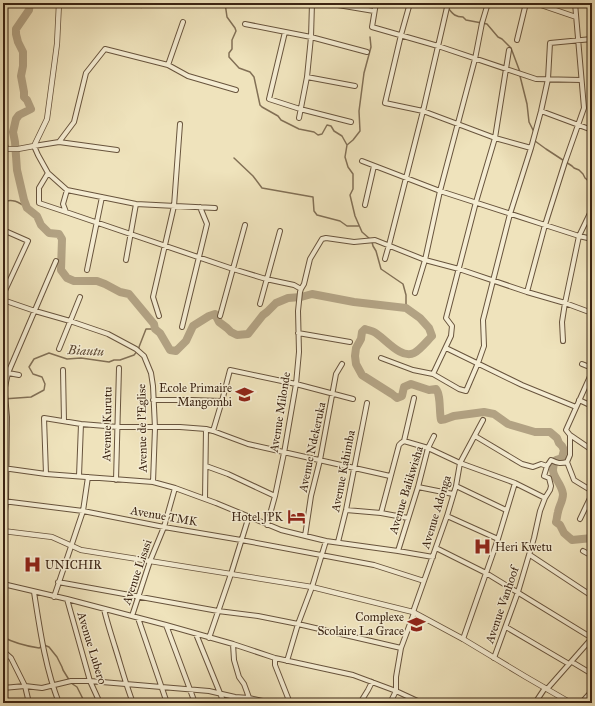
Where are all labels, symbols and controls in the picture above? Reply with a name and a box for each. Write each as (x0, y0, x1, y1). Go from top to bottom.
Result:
water label: Biautu (66, 342, 105, 360)
street label: Avenue Milonde (267, 371, 293, 454)
place label: Ecole Primaire Mangombi (159, 381, 233, 410)
street label: Avenue de l'Eglise (134, 384, 151, 473)
school or university icon: Ecole Primaire Mangombi (235, 385, 255, 405)
street label: Avenue Kurutu (99, 386, 115, 463)
street label: Avenue Ndekeruka (295, 400, 329, 494)
street label: Avenue Kahimba (328, 428, 358, 514)
street label: Avenue Balikwisha (386, 444, 426, 537)
street label: Avenue Adonga (418, 473, 455, 552)
street label: Avenue TMK (128, 503, 199, 529)
hotel icon: Hotel JPK (286, 507, 306, 527)
place label: Hotel JPK (231, 510, 283, 525)
street label: Avenue Lisasi (119, 537, 155, 607)
hospital icon: Heri Kwetu (472, 537, 492, 557)
place label: Heri Kwetu (495, 540, 553, 554)
hospital icon: UNICHIR (22, 555, 42, 575)
place label: UNICHIR (45, 558, 102, 572)
street label: Avenue Vanhoof (482, 563, 522, 646)
street label: Avenue Lubero (74, 609, 110, 686)
place label: Complexe Scolaire La Grace (317, 610, 404, 638)
school or university icon: Complexe Scolaire La Grace (407, 614, 427, 634)

